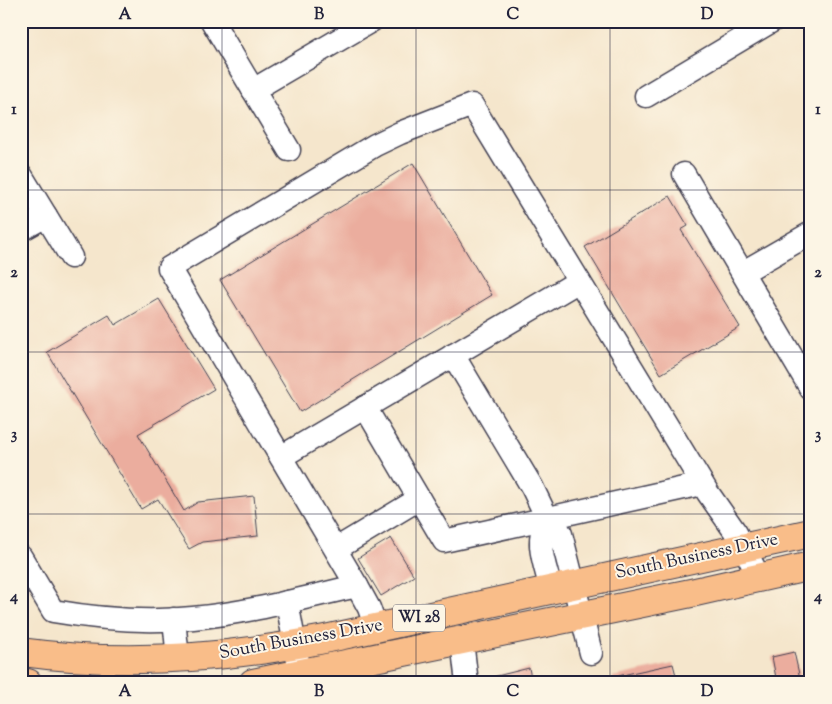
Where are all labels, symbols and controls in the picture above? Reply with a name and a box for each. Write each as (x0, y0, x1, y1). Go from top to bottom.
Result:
text: A (119, 4, 132, 27)
text: B (314, 4, 324, 27)
text: C (507, 4, 520, 27)
text: D (701, 4, 714, 27)
text: 1 (11, 99, 17, 122)
text: 1 (815, 99, 821, 122)
text: 2 (10, 262, 18, 285)
text: 2 (814, 262, 822, 285)
text: 3 (11, 424, 18, 447)
text: 3 (815, 424, 822, 447)
street label: South Business Drive (613, 527, 781, 587)
text: 4 (9, 586, 18, 609)
text: 4 (813, 586, 822, 609)
road number: WI 28 (393, 604, 445, 632)
street label: South Business Drive (217, 613, 385, 667)
text: A (119, 681, 132, 704)
text: B (314, 681, 324, 704)
text: C (507, 681, 520, 704)
text: D (701, 681, 714, 704)

